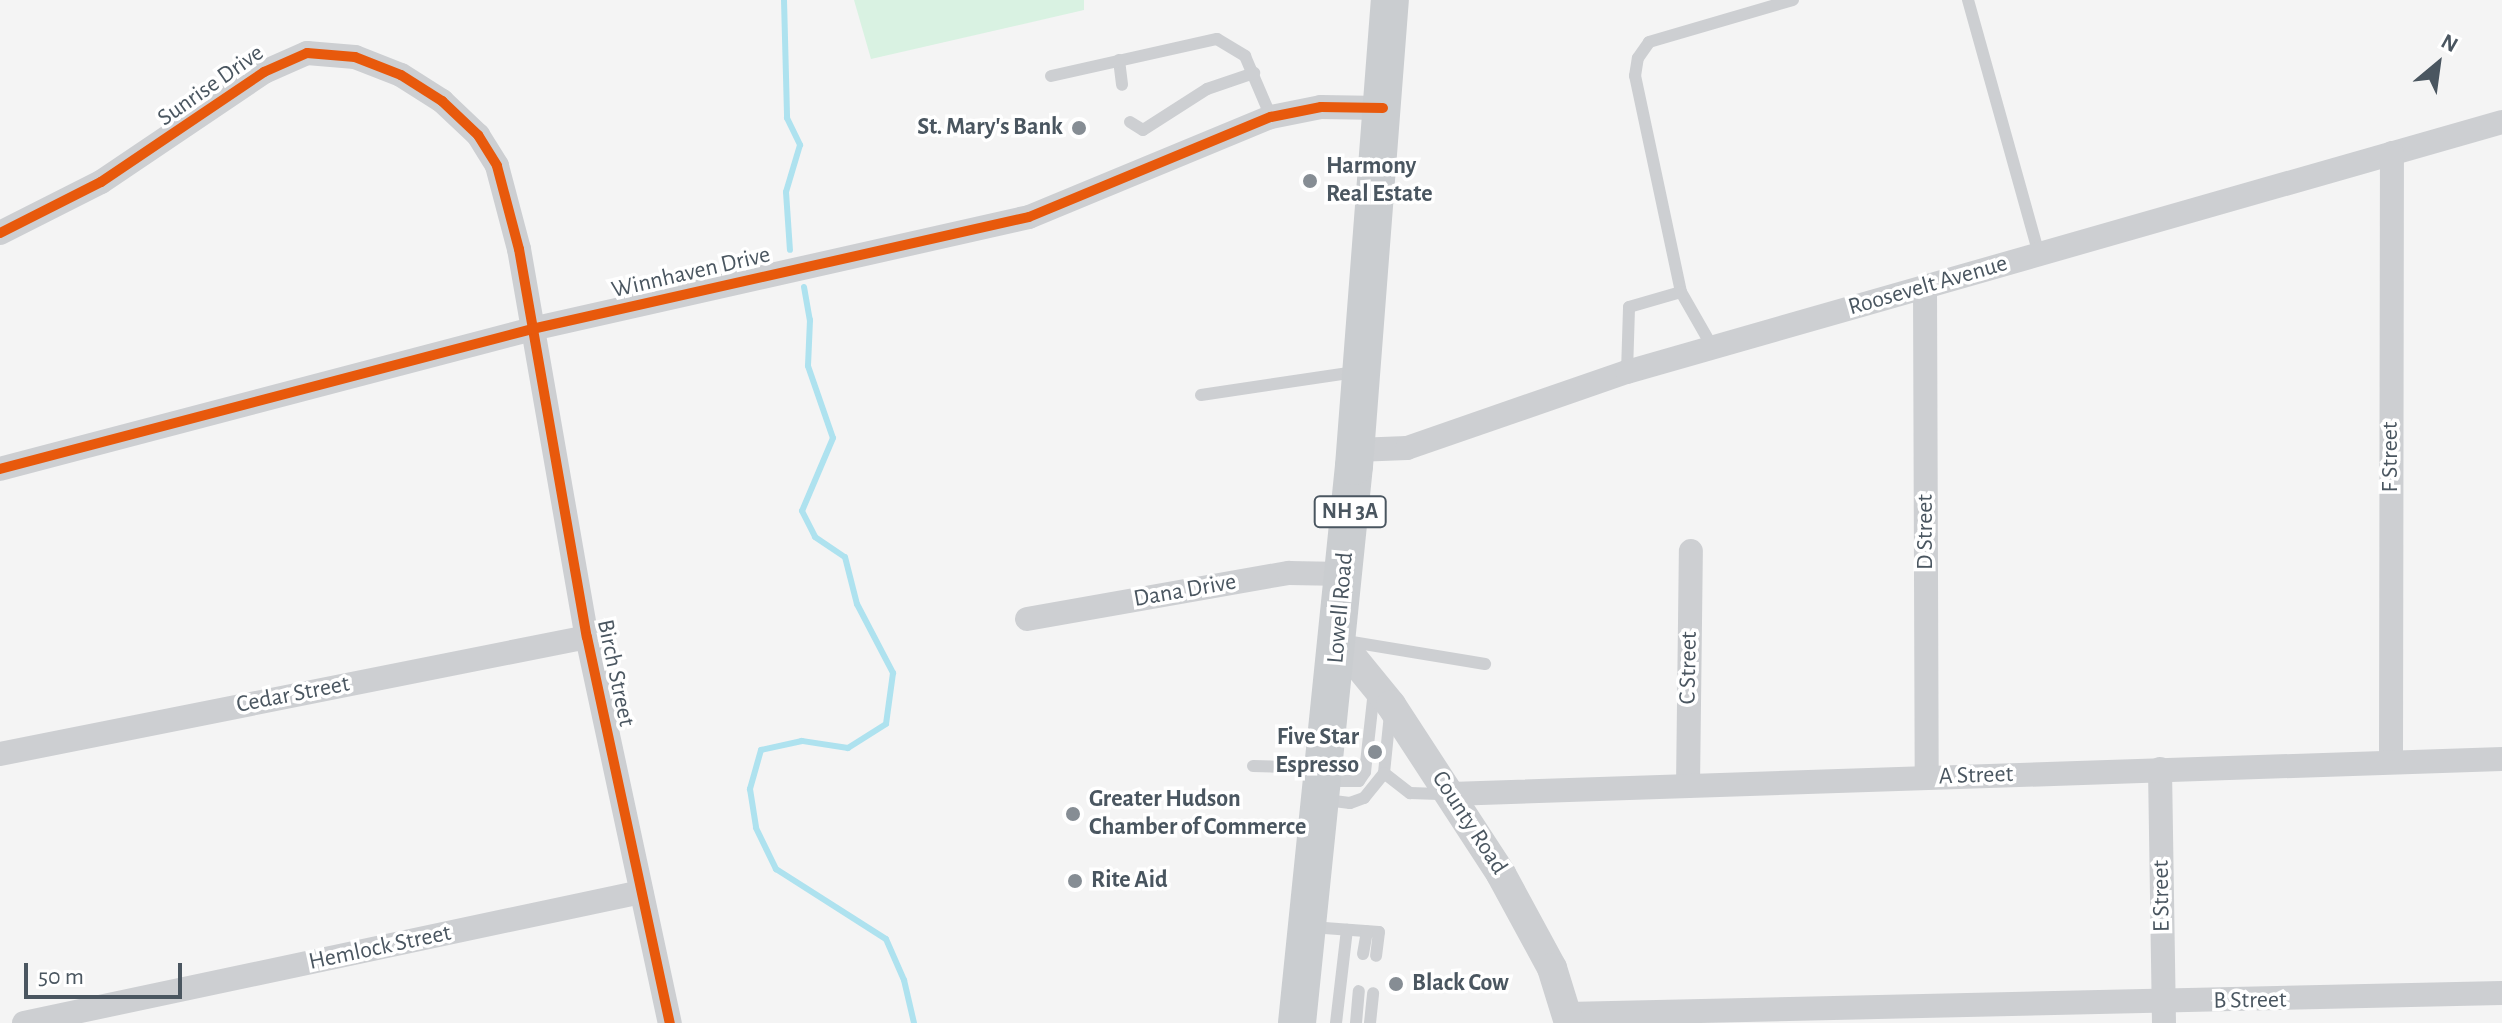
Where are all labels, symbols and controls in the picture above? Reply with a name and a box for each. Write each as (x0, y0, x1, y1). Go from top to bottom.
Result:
north arrow (2398, 24, 2478, 104)
text: N (2438, 30, 2462, 56)
street label: Sunrise Drive (152, 39, 270, 133)
place label: St. Mary's Bank (917, 114, 1063, 142)
marker: St. Mary's Bank (1070, 119, 1088, 137)
place label: Harmony Real Estate (1326, 153, 1433, 209)
marker: Harmony Real Estate (1301, 172, 1319, 190)
street label: Winnhaven Drive (609, 241, 773, 305)
street label: Roosevelt Avenue (1845, 250, 2011, 322)
street label: F Street (2377, 422, 2405, 492)
road number: NH 3A (1312, 494, 1388, 530)
street label: D Street (1912, 494, 1940, 570)
street label: Lowell Road (1322, 551, 1360, 665)
street label: Dana Drive (1131, 568, 1239, 614)
street label: Birch Street (590, 617, 640, 729)
street label: C Street (1674, 631, 1704, 705)
street label: Cedar Street (234, 670, 352, 720)
place label: Five Star Espresso (1275, 724, 1359, 780)
marker: Five Star Espresso (1366, 743, 1384, 761)
street label: A Street (1938, 760, 2014, 792)
street label: County Road (1425, 766, 1513, 880)
place label: Greater Hudson Chamber of Commerce (1089, 786, 1306, 842)
marker: Greater Hudson Chamber of Commerce (1064, 805, 1082, 823)
street label: E Street (2147, 860, 2177, 932)
place label: Rite Aid (1091, 867, 1168, 895)
marker: Rite Aid (1066, 872, 1084, 890)
street label: Hemlock Street (306, 919, 454, 977)
scale bar (28, 947, 186, 997)
text: 50 m (38, 965, 84, 989)
place label: Black Cow (1412, 970, 1509, 998)
marker: Black Cow (1387, 975, 1405, 993)
street label: B Street (2213, 986, 2287, 1016)

